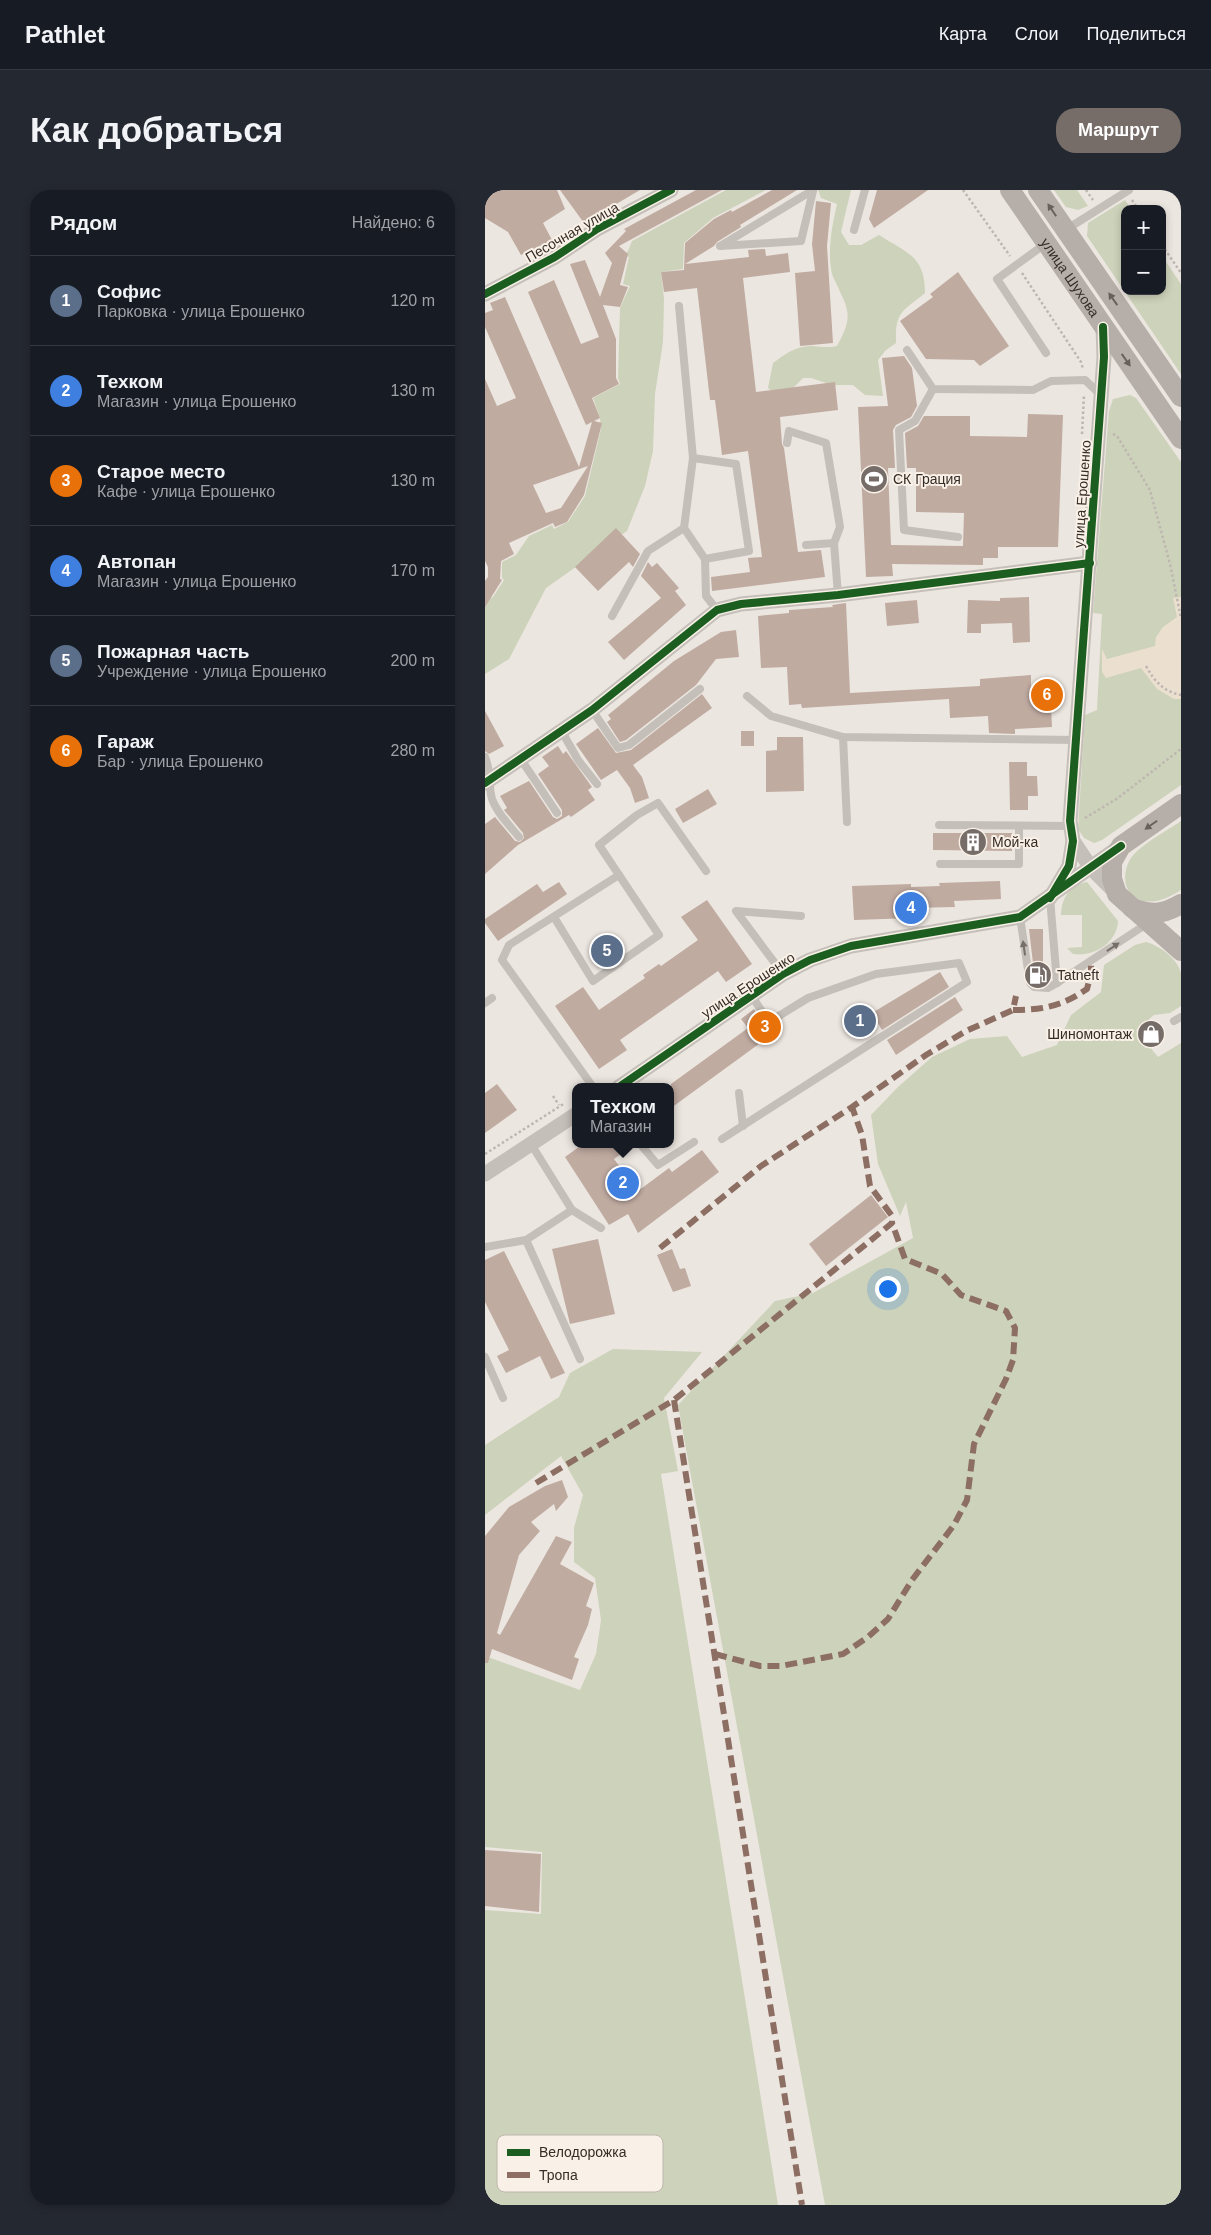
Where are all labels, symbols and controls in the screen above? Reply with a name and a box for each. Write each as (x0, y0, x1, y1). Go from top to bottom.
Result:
text: Pathlet (25, 21, 105, 48)
text: Карта (939, 24, 987, 44)
text: Слои (1015, 24, 1059, 44)
text: Поделиться (1087, 24, 1186, 44)
button: Маршрут (1056, 108, 1181, 153)
text: Как добраться (30, 110, 283, 149)
street label: Песочная улица (522, 199, 622, 265)
one-way arrow (1047, 203, 1057, 217)
map controls (1121, 205, 1166, 295)
button: + (1121, 205, 1166, 250)
text: Рядом (50, 211, 117, 234)
text: Найдено: 6 (352, 214, 435, 231)
street label: улица Шухова (1037, 235, 1103, 320)
button: − (1121, 250, 1166, 295)
text: Софис (97, 281, 161, 302)
text: 1 (62, 292, 70, 309)
text: 120 m (391, 292, 435, 309)
one-way arrow (1108, 292, 1118, 306)
text: Парковка · улица Ерошенко (97, 303, 305, 320)
one-way arrow (1121, 354, 1131, 367)
text: Техком (97, 371, 163, 392)
text: 2 (62, 382, 70, 399)
text: 130 m (391, 382, 435, 399)
text: Магазин · улица Ерошенко (97, 393, 296, 410)
street label: улица Ерошенко (1070, 439, 1094, 548)
text: Старое место (97, 461, 225, 482)
sports icon: СК Грация (859, 464, 889, 494)
place label: СК Грация (893, 471, 961, 487)
text: 3 (62, 472, 70, 489)
text: 130 m (391, 472, 435, 489)
text: Кафе · улица Ерошенко (97, 483, 275, 500)
text: Автопан (97, 551, 176, 572)
text: 4 (62, 562, 70, 579)
text: 170 m (391, 562, 435, 579)
text: Магазин · улица Ерошенко (97, 573, 296, 590)
text: Пожарная часть (97, 641, 249, 662)
text: 5 (62, 652, 70, 669)
text: 200 m (391, 652, 435, 669)
text: Учреждение · улица Ерошенко (97, 663, 327, 680)
pin: 6 (1031, 676, 1063, 714)
text: Гараж (97, 731, 154, 752)
text: 6 (62, 742, 70, 759)
text: 280 m (391, 742, 435, 759)
text: Бар · улица Ерошенко (97, 753, 263, 770)
one-way arrow (1144, 820, 1158, 830)
building icon: Мой-ка (958, 827, 988, 857)
place label: Мой-ка (992, 834, 1039, 850)
pin: 4 (895, 889, 927, 927)
pin: 5 (591, 932, 623, 970)
one-way arrow (1020, 939, 1028, 955)
one-way arrow (1106, 942, 1120, 952)
street label: улица Ерошенко (698, 949, 798, 1021)
fuel station icon: Tatneft (1023, 960, 1053, 990)
place label: Tatneft (1057, 967, 1099, 983)
pin: 1 (844, 1002, 876, 1040)
pin: 3 (749, 1008, 781, 1046)
shop icon: Шиномонтаж (1136, 1019, 1166, 1049)
place label: Шиномонтаж (1047, 1026, 1133, 1042)
popup (572, 1083, 674, 1148)
text: Техком (590, 1096, 656, 1117)
text: Магазин (590, 1118, 652, 1135)
pin: 2 (607, 1164, 639, 1202)
your location (875, 1276, 901, 1302)
legend (497, 2135, 663, 2192)
text: Велодорожка (539, 2144, 627, 2160)
text: Тропа (539, 2167, 578, 2183)

